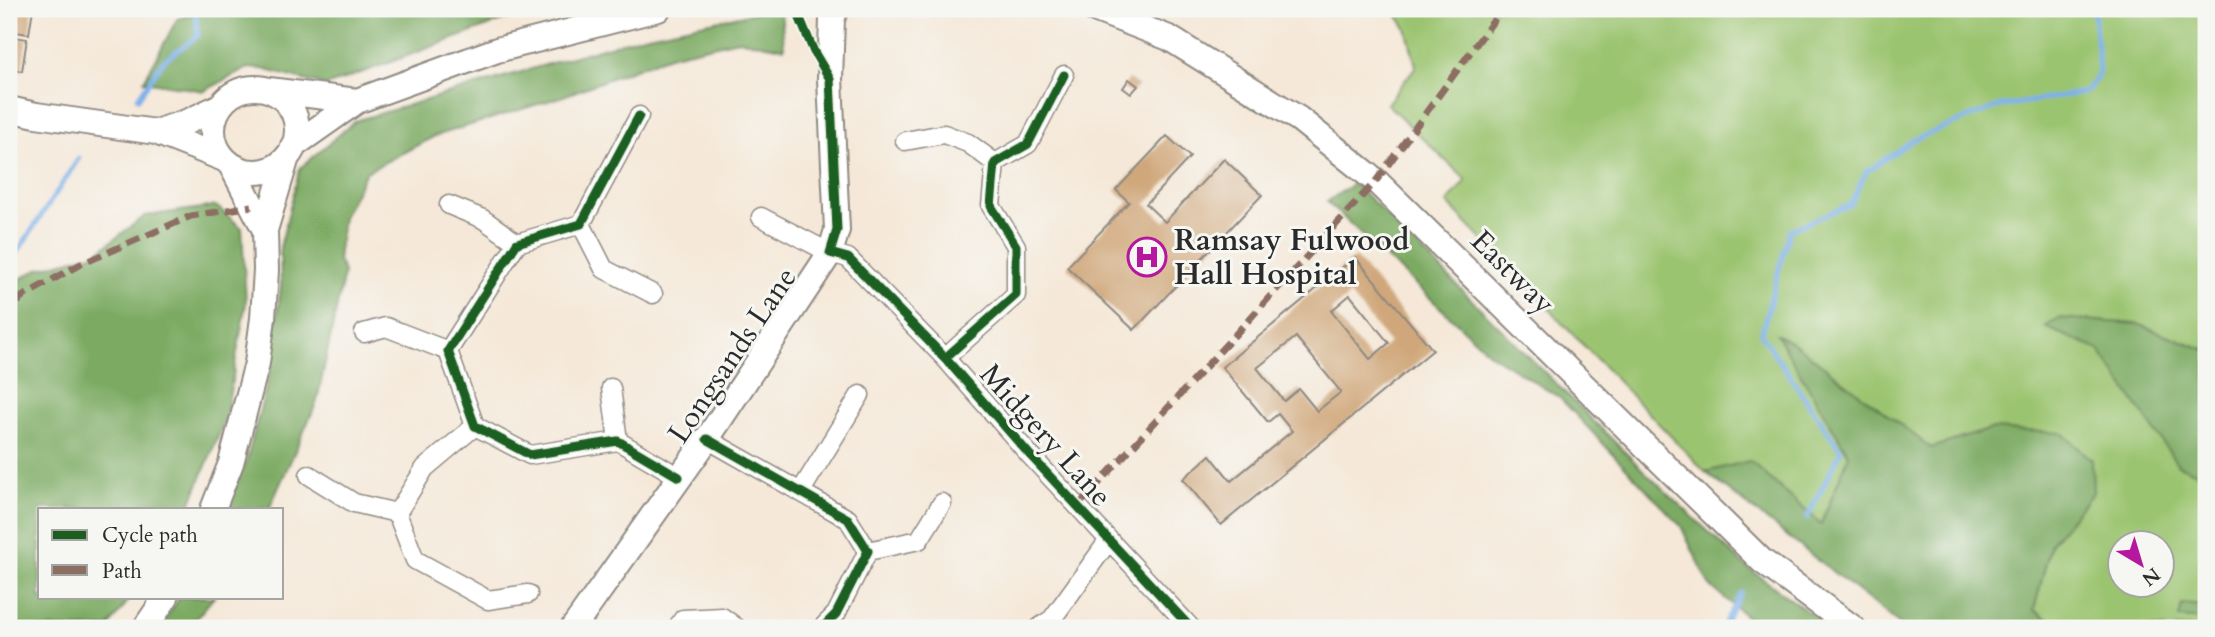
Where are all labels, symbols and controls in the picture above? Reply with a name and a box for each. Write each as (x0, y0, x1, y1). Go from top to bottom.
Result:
place label: Ramsay Fulwood Hall Hospital (1174, 220, 1409, 295)
street label: Eastway (1461, 221, 1564, 324)
hospital icon: Ramsay Fulwood Hall Hospital (1126, 236, 1168, 278)
street label: Longsands Lane (658, 259, 806, 451)
street label: Midgery Lane (970, 355, 1121, 516)
legend (38, 508, 284, 598)
text: Cycle path (102, 521, 198, 550)
north arrow (2106, 528, 2176, 598)
text: Path (102, 557, 142, 586)
text: N (2136, 561, 2165, 592)

